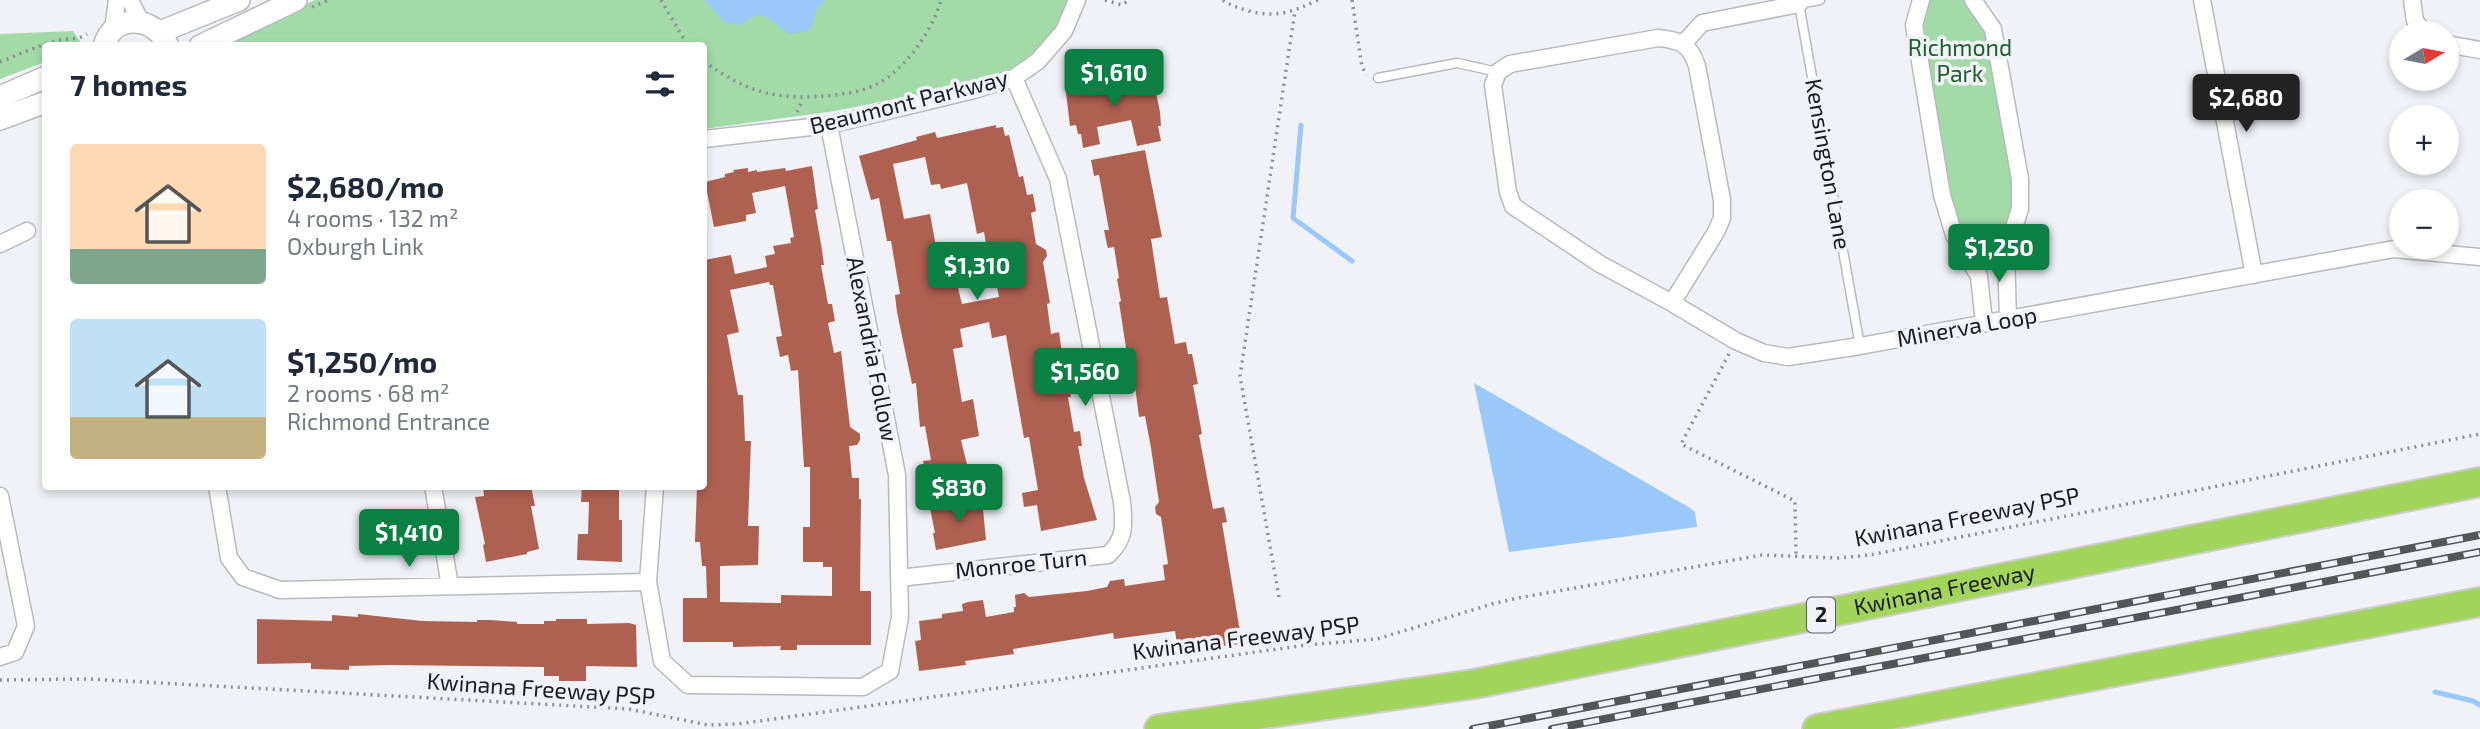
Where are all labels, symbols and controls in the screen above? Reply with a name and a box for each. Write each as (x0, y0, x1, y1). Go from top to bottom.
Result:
north arrow (2389, 21, 2459, 91)
map controls (2389, 21, 2459, 259)
park label: Richmond Park (1908, 33, 2012, 87)
pin: $1,610 (1057, 50, 1171, 109)
text: $1,610 (1081, 58, 1147, 86)
street label: Beaumont Parkway (807, 63, 1011, 139)
icon: filters (641, 65, 679, 103)
text: 7 homes (70, 66, 187, 102)
pin: $2,680 (2189, 74, 2303, 134)
street label: Kensington Lane (1800, 76, 1858, 251)
text: $2,680 (2209, 83, 2283, 111)
button: + (2389, 105, 2459, 175)
text: $2,680/mo (287, 168, 444, 204)
icon: home (126, 172, 210, 256)
button: − (2389, 189, 2459, 259)
text: 4 rooms · 132 m² (287, 204, 459, 232)
pin: $1,250 (1942, 224, 2056, 284)
text: Oxburgh Link (287, 232, 424, 260)
text: $1,250 (1964, 233, 2034, 261)
pin: $1,310 (920, 243, 1034, 302)
text: $1,310 (944, 251, 1010, 279)
street label: Alexandria Follow (841, 254, 905, 444)
street label: Minerva Loop (1895, 300, 2039, 352)
text: $1,250/mo (287, 343, 437, 379)
icon: home (126, 347, 210, 431)
pin: $1,560 (1028, 348, 1142, 408)
text: $1,560 (1050, 357, 1120, 385)
text: 2 rooms · 68 m² (287, 379, 450, 407)
text: Richmond Entrance (287, 407, 490, 435)
pin: $830 (918, 464, 1000, 524)
text: $830 (931, 473, 987, 501)
street label: Kwinana Freeway PSP (1852, 480, 2082, 552)
pin: $1,410 (352, 510, 466, 569)
text: $1,410 (375, 518, 443, 546)
street label: Monroe Turn (954, 542, 1088, 584)
street label: Kwinana Freeway (1851, 557, 2037, 620)
road number: 2 (1807, 598, 1835, 632)
street label: Kwinana Freeway PSP (1131, 609, 1361, 665)
street label: Kwinana Freeway PSP (426, 666, 656, 710)

